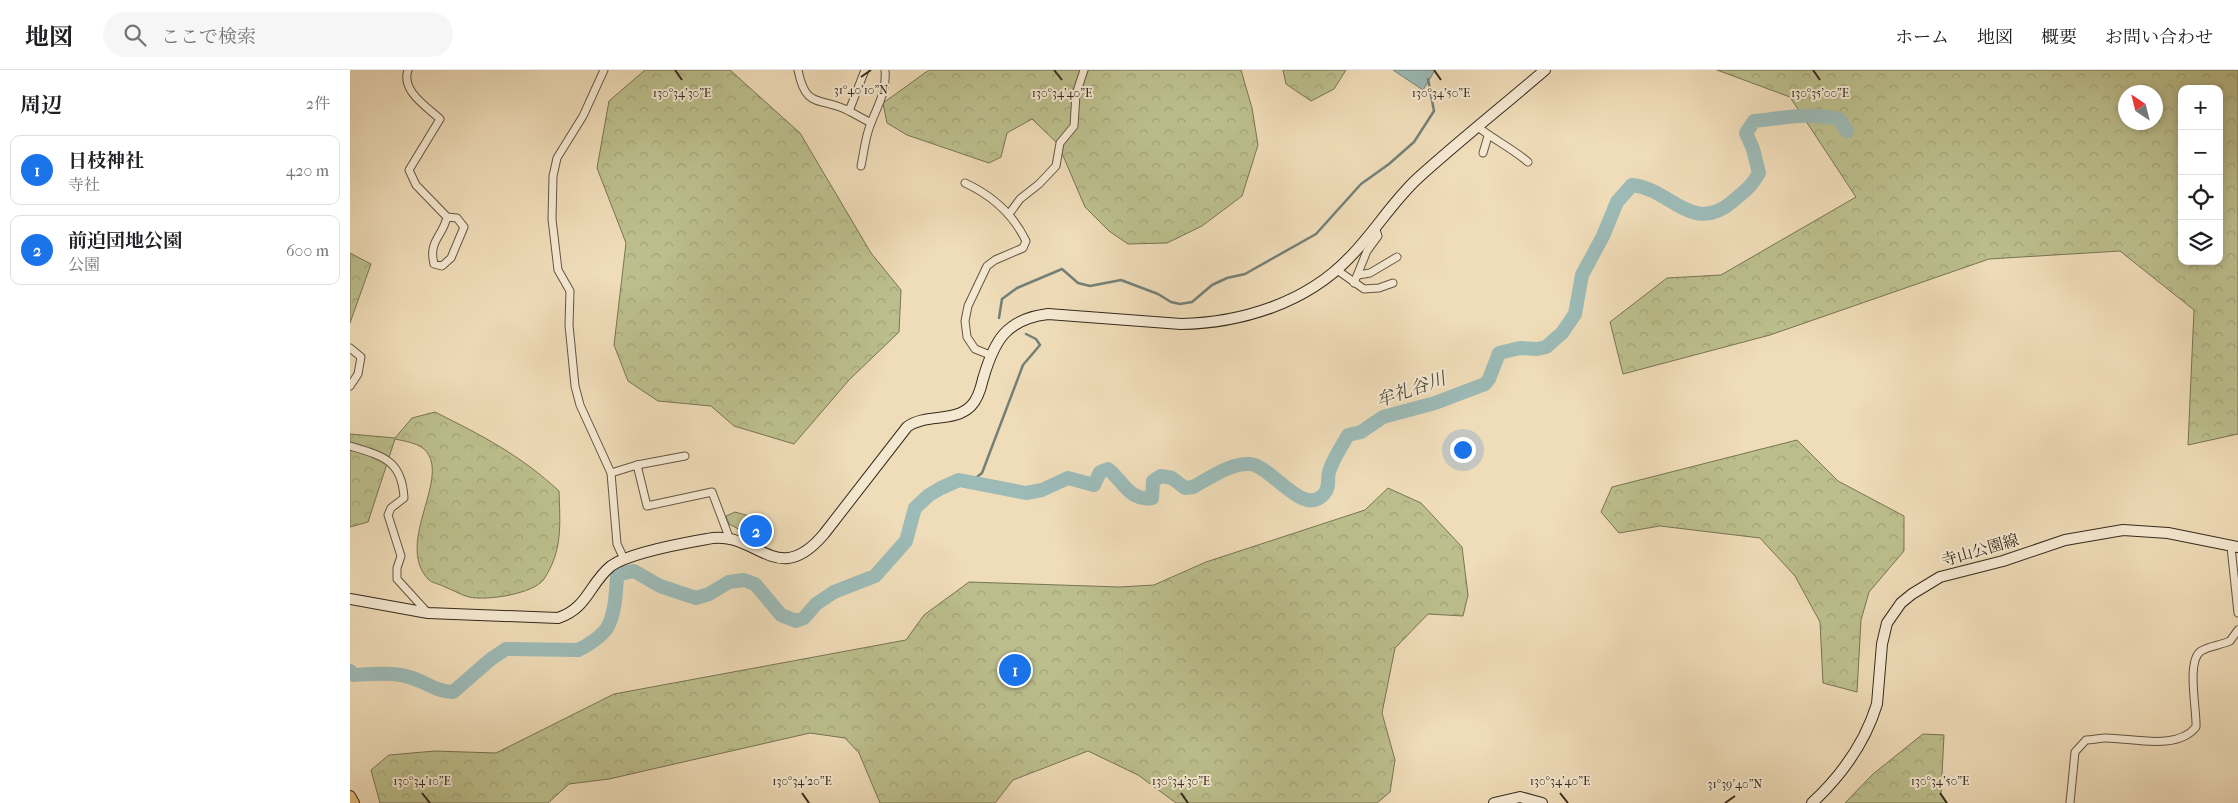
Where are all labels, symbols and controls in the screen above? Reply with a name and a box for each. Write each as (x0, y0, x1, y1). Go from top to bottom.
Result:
search box (103, 12, 453, 57)
icon: search (121, 21, 149, 49)
text: 地図 (25, 23, 73, 51)
text: ここで検索 (161, 26, 256, 48)
text: ホーム (1895, 27, 1949, 48)
text: 地図 (1977, 27, 2013, 48)
text: 概要 (2041, 27, 2077, 48)
text: お問い合わせ (2105, 27, 2213, 48)
text: 31°40'10"N (834, 83, 888, 97)
north arrow (2118, 85, 2163, 130)
map controls (2178, 85, 2223, 265)
button: + (2178, 85, 2223, 130)
text: 130°34'30"E (653, 86, 711, 100)
text: 130°34'40"E (1032, 86, 1092, 100)
text: 130°34'50"E (1412, 86, 1470, 100)
text: 130°35'00"E (1791, 86, 1849, 100)
text: 周辺 (20, 93, 62, 117)
text: 2件 (306, 94, 330, 113)
button: − (2178, 130, 2223, 175)
text: 日枝神社 (68, 150, 144, 172)
text: 1 (34, 161, 40, 180)
text: 420 m (286, 161, 329, 180)
text: 寺社 (68, 175, 100, 194)
button: locate (2178, 175, 2223, 220)
button: layers (2178, 220, 2223, 265)
text: 前迫団地公園 (68, 230, 182, 252)
text: 2 (33, 241, 41, 260)
text: 600 m (286, 241, 329, 260)
text: 公園 (68, 255, 100, 274)
water label: 牟礼谷川 (1374, 368, 1450, 412)
your location (1450, 437, 1476, 463)
pin: 2 (740, 512, 772, 550)
street label: 寺山公園線 (1939, 530, 2021, 570)
pin: 1 (999, 651, 1031, 689)
text: 130°34'10"E (393, 774, 451, 788)
text: 130°34'20"E (772, 774, 832, 788)
text: 130°34'30"E (1152, 774, 1210, 788)
text: 130°34'40"E (1530, 774, 1590, 788)
text: 130°34'50"E (1911, 774, 1969, 788)
text: 31°39'40"N (1708, 777, 1762, 791)

